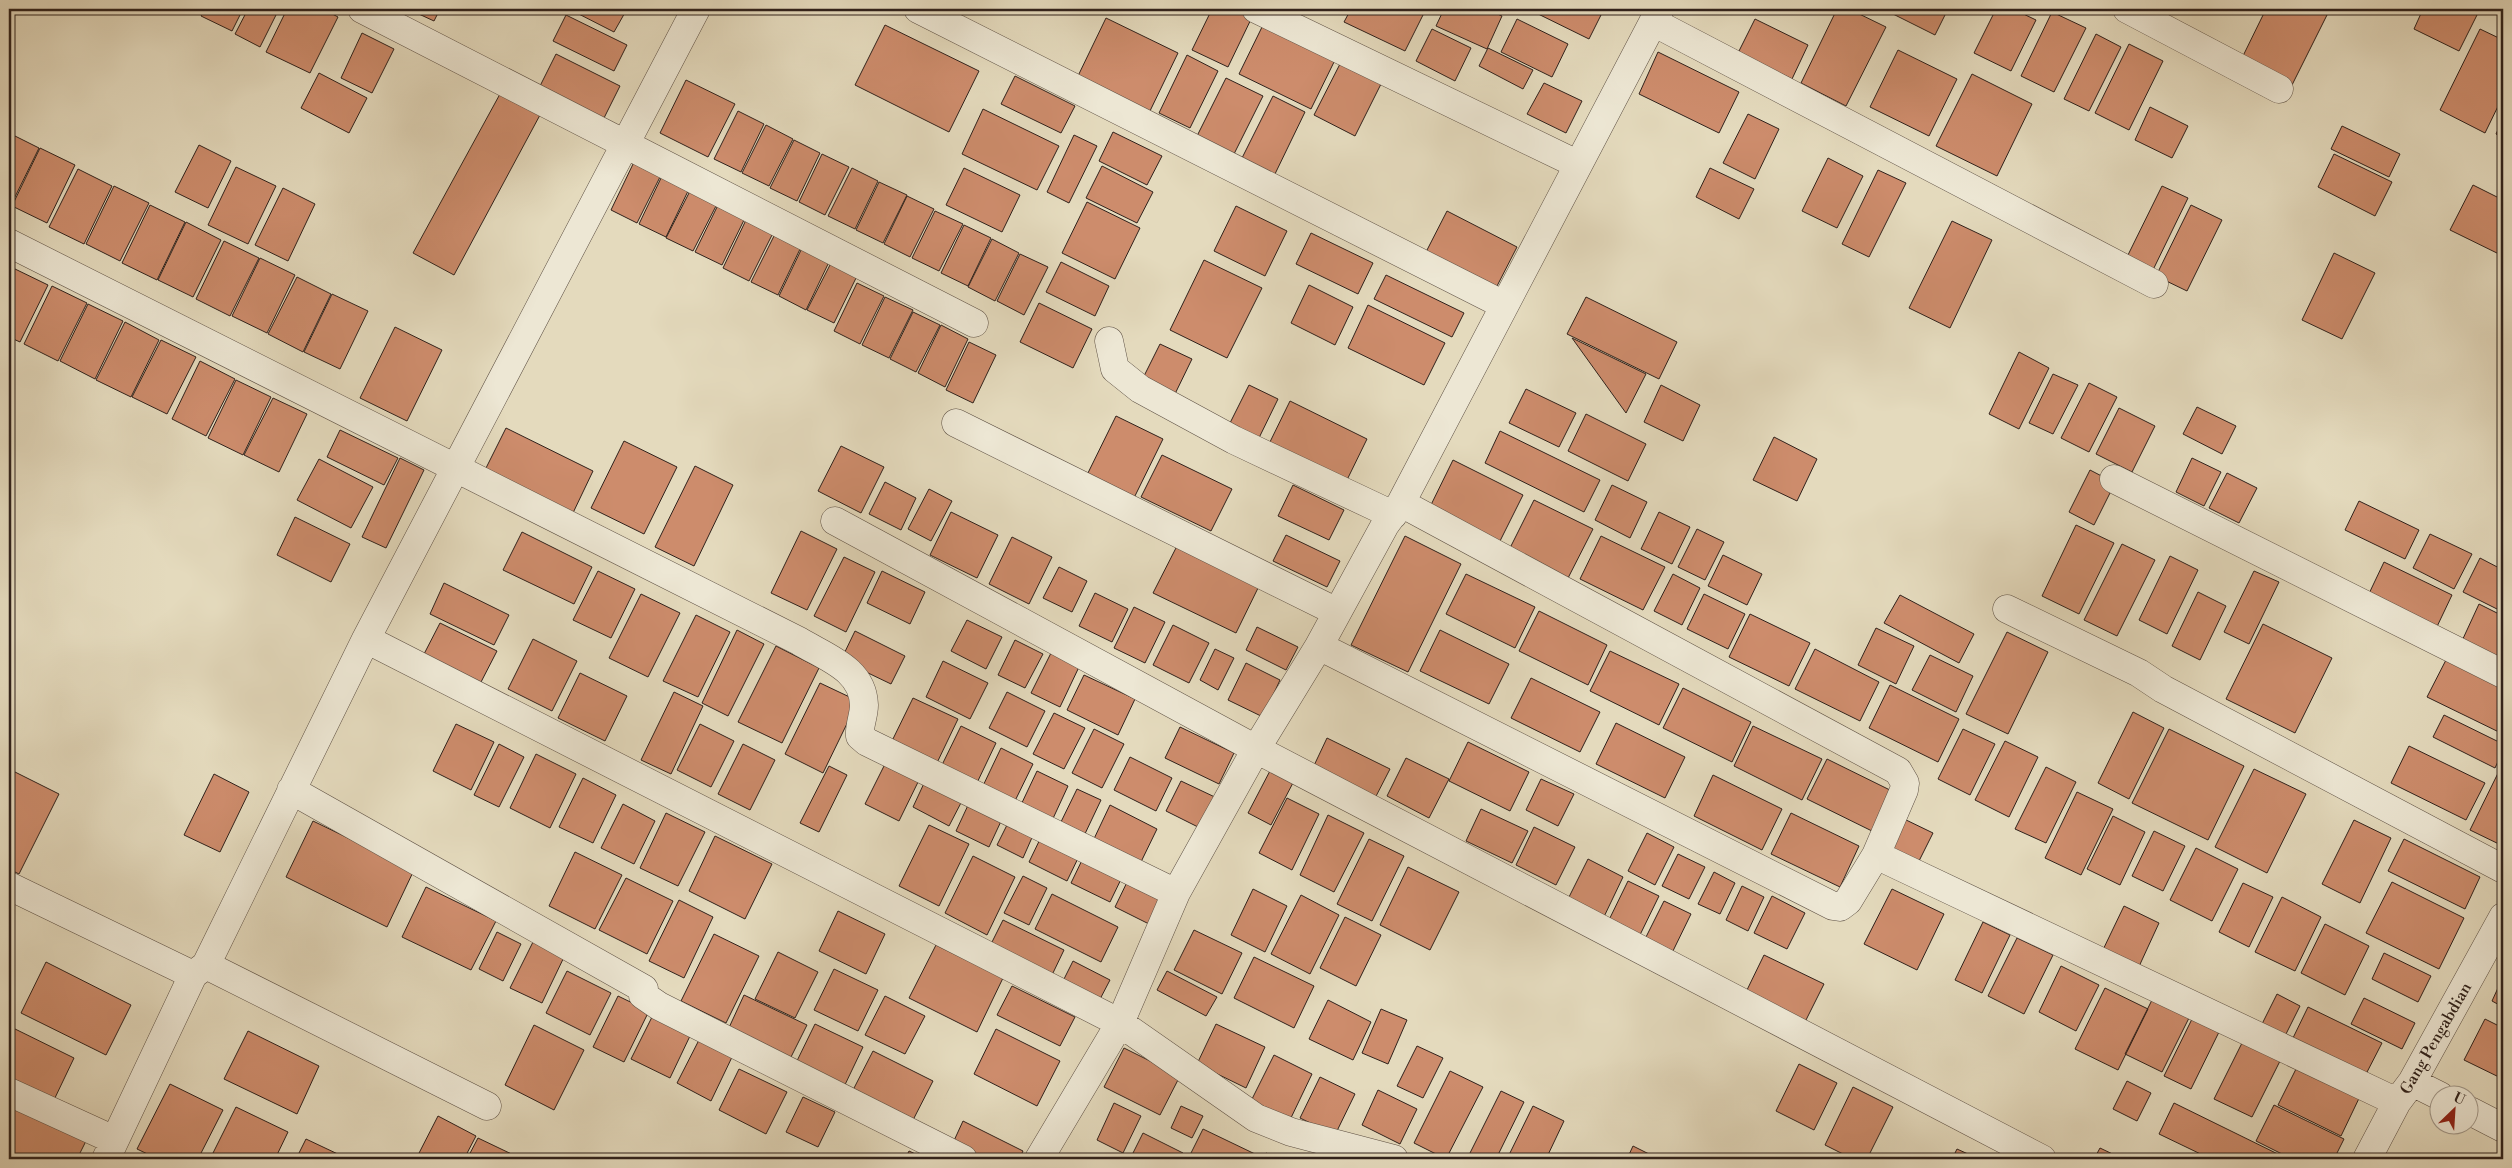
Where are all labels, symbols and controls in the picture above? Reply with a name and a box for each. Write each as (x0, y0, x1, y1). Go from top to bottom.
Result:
street label: Gang Pengabdian (2396, 979, 2476, 1098)
north arrow (2430, 1086, 2480, 1136)
text: U (2450, 1089, 2468, 1110)

